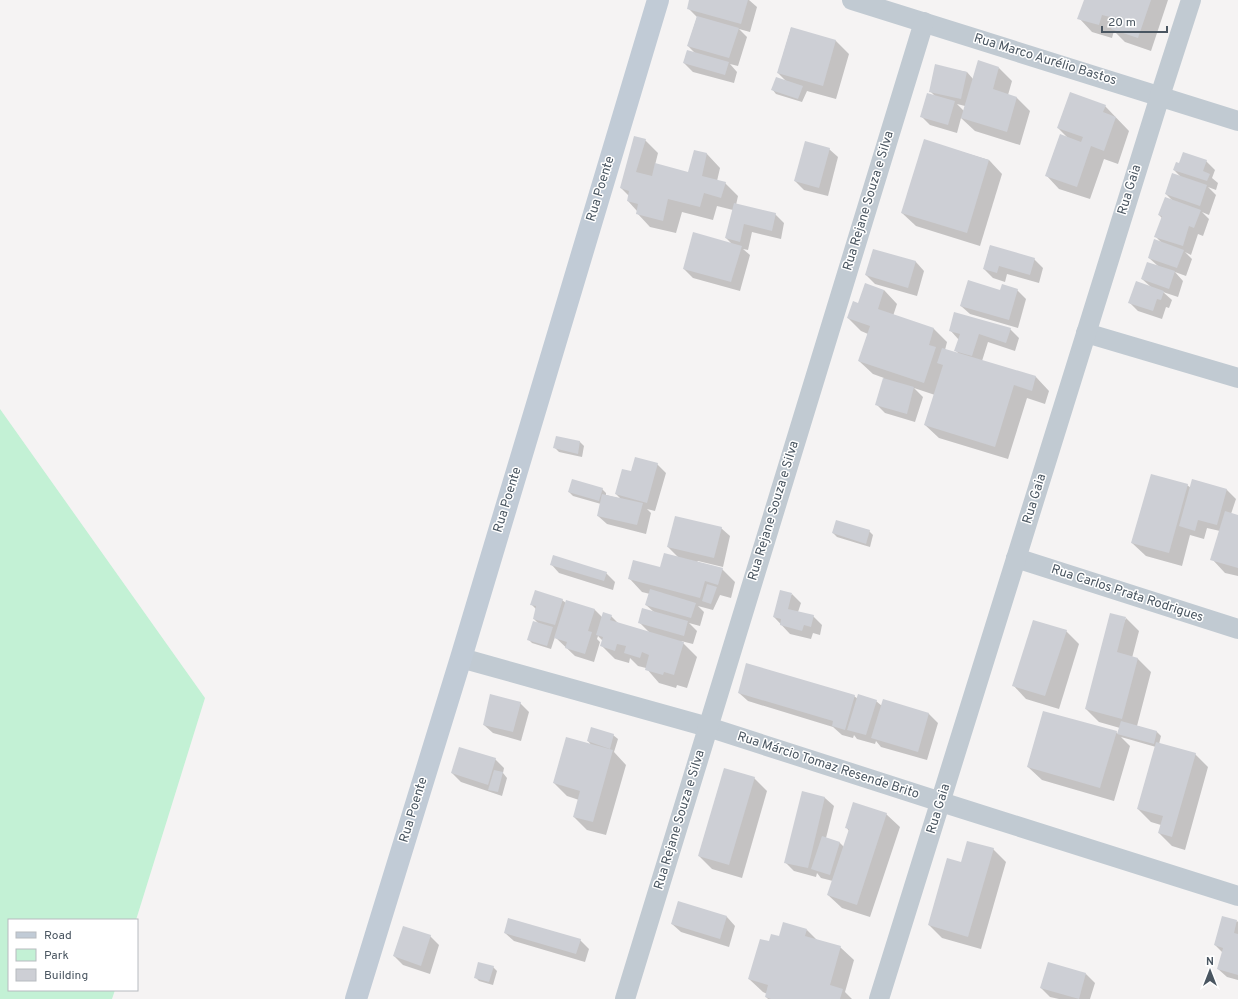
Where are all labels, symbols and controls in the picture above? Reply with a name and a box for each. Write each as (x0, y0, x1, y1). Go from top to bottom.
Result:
scale bar (1102, 8, 1167, 34)
text: 20 m (1108, 15, 1136, 31)
street label: Rua Marco Aurélio Bastos (972, 31, 1118, 89)
street label: Rua Rejane Souza e Silva (840, 129, 898, 273)
street label: Rua Poente (583, 154, 619, 224)
street label: Rua Gaia (1115, 163, 1145, 217)
street label: Rua Rejane Souza e Silva (745, 439, 803, 583)
street label: Rua Poente (490, 465, 526, 535)
street label: Rua Gaia (1020, 472, 1050, 526)
street label: Rua Carlos Prata Rodrigues (1049, 562, 1205, 626)
street label: Rua Márcio Tomaz Resende Brito (735, 729, 921, 803)
street label: Rua Rejane Souza e Silva (651, 748, 709, 892)
street label: Rua Poente (396, 775, 432, 845)
street label: Rua Gaia (924, 782, 954, 836)
legend (8, 919, 138, 991)
text: Road (44, 928, 72, 944)
text: Park (44, 948, 69, 964)
north arrow (1190, 951, 1230, 991)
text: N (1206, 955, 1214, 969)
text: Building (44, 968, 88, 984)

